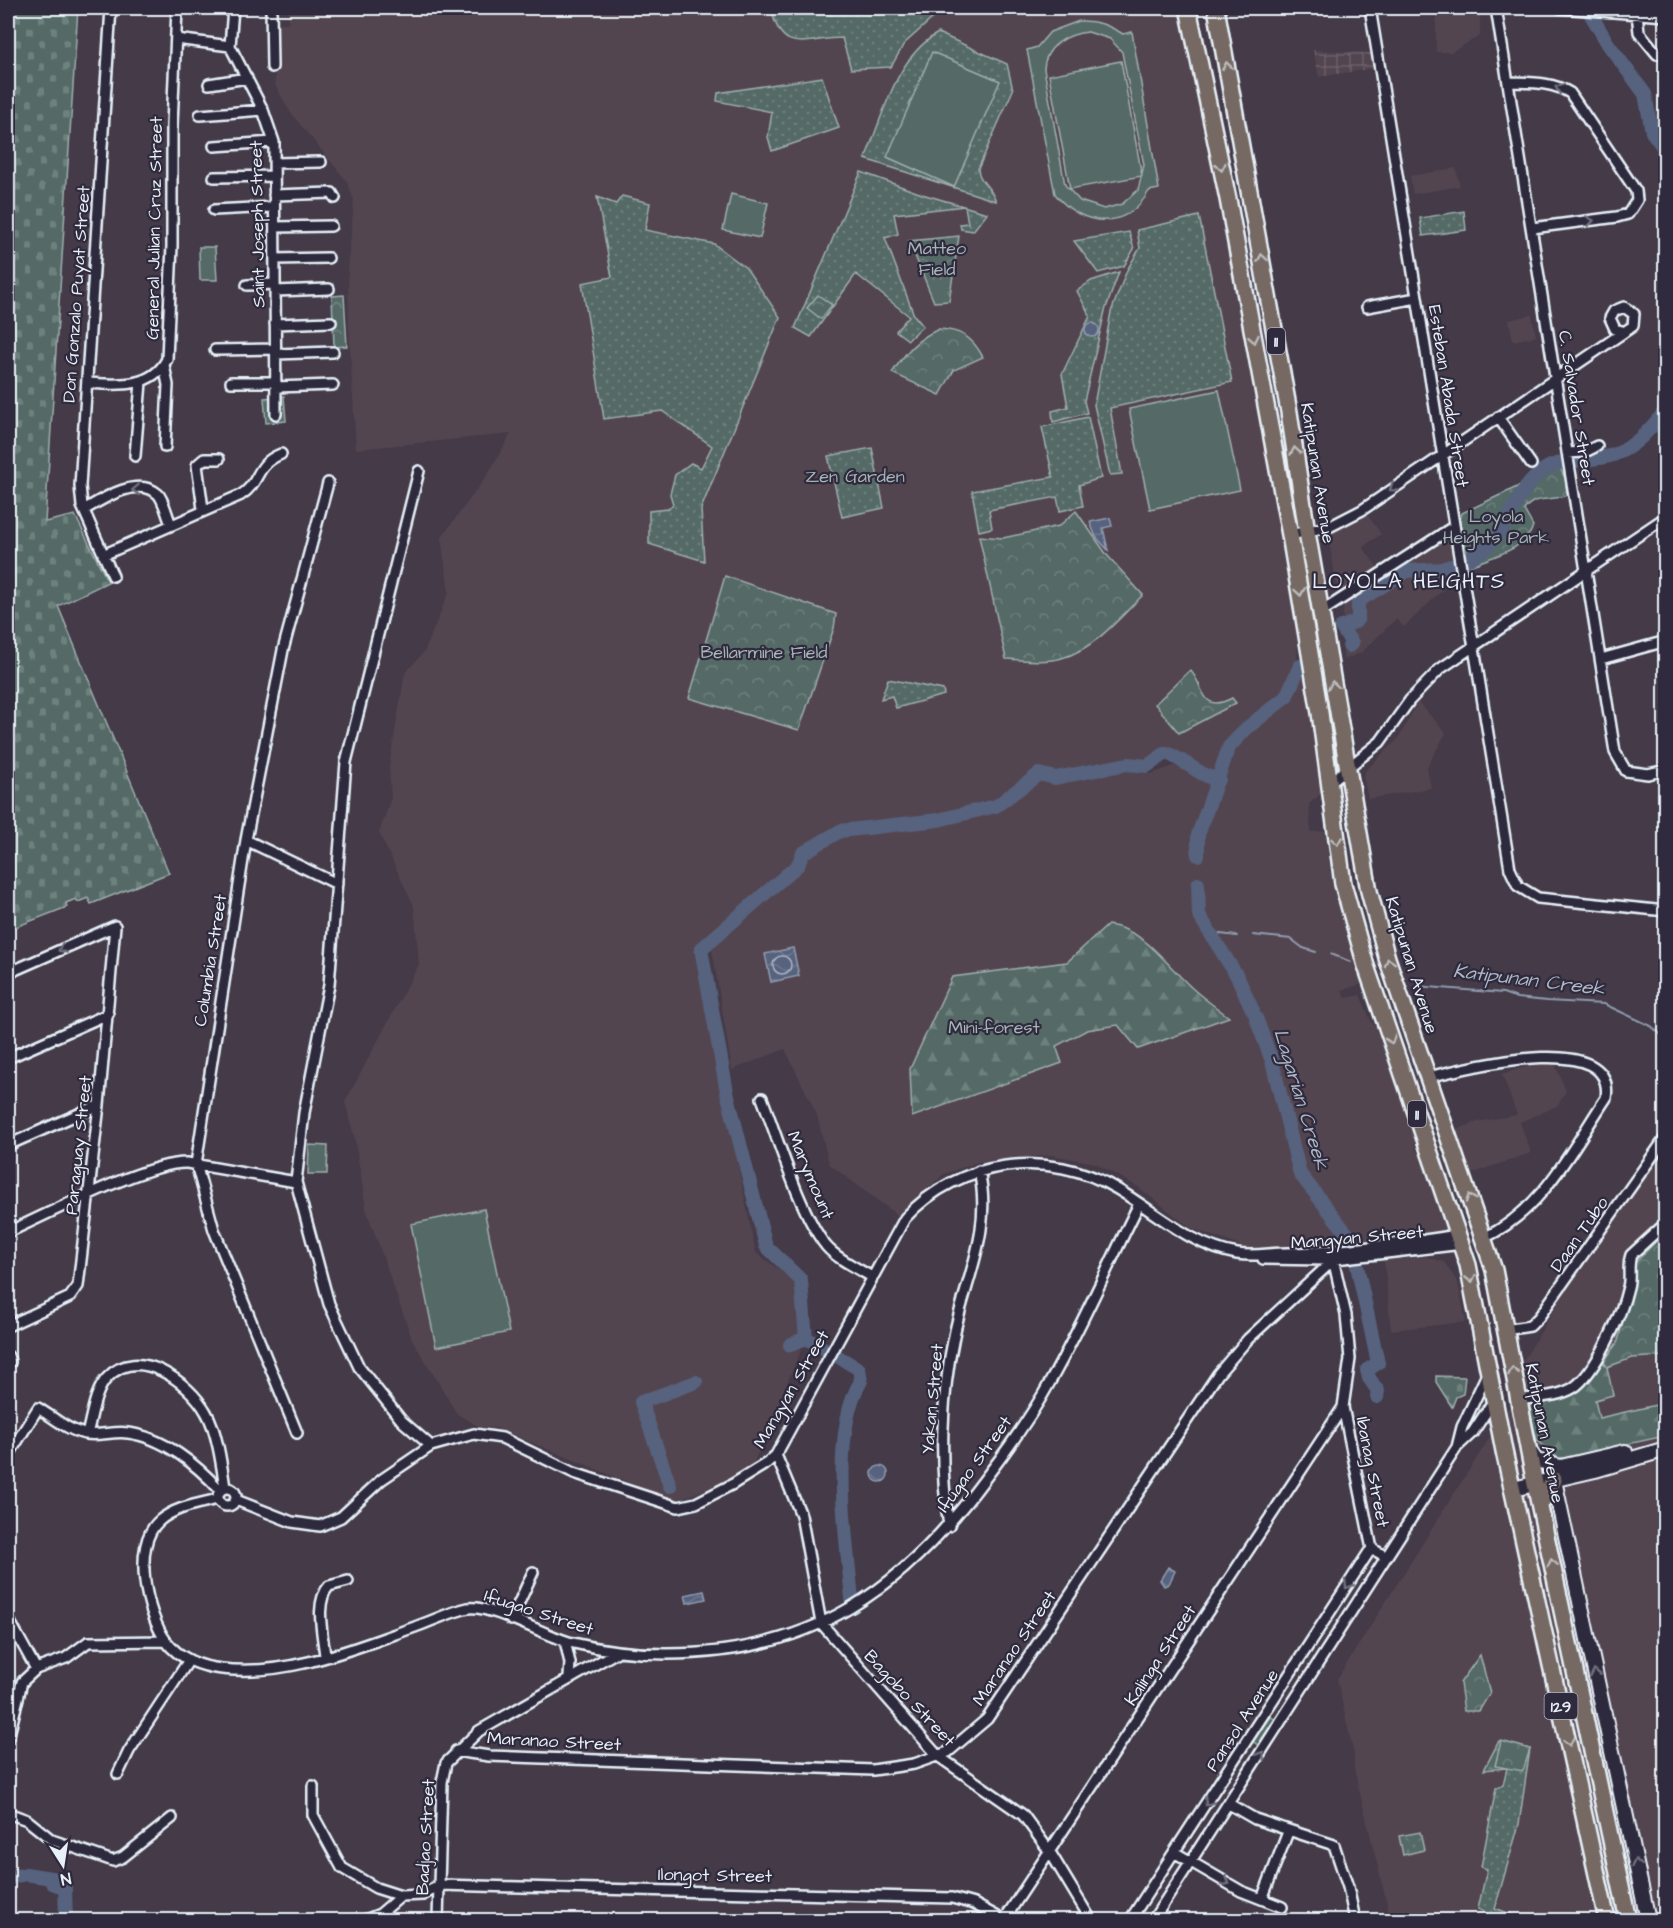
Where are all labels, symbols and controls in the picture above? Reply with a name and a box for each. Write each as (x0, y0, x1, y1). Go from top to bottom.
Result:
one-way arrow (1221, 61, 1234, 71)
one-way arrow (1554, 83, 1565, 95)
street label: General Julian Cruz Street (140, 116, 169, 340)
street label: Saint Joseph Street (244, 140, 271, 308)
one-way arrow (1214, 162, 1227, 172)
street label: Don Gonzalo Puyat Street (56, 184, 98, 403)
one-way arrow (1586, 215, 1595, 227)
park label: Matteo Field (908, 236, 966, 282)
one-way arrow (1256, 254, 1269, 264)
street label: Esteban Abada Street (1422, 303, 1475, 490)
road number: 11 (1267, 328, 1285, 354)
street label: C. Salvador Street (1552, 329, 1601, 488)
one-way arrow (1247, 334, 1260, 344)
street label: Katipunan Avenue (1294, 401, 1341, 545)
one-way arrow (1289, 446, 1301, 455)
park label: Zen Garden (805, 464, 905, 489)
one-way arrow (1389, 481, 1400, 492)
one-way arrow (131, 483, 140, 496)
park label: Loyola Heights Park (1443, 504, 1549, 551)
district label: LOYOLA HEIGHTS (1312, 567, 1506, 596)
one-way arrow (1293, 588, 1305, 597)
park label: Bellarmine Field (701, 640, 827, 665)
one-way arrow (1327, 680, 1340, 690)
one-way arrow (1330, 837, 1342, 846)
street label: Columbia Street (188, 891, 233, 1028)
street label: Katipunan Avenue (1379, 894, 1444, 1037)
one-way arrow (57, 942, 68, 954)
one-way arrow (1383, 957, 1396, 968)
water label: Katipunan Creek (1452, 957, 1607, 1003)
park label: Mini-forest (948, 1015, 1041, 1040)
water label: Lagarian Creek (1265, 1025, 1336, 1174)
one-way arrow (1384, 1034, 1397, 1045)
street label: Paraguay Street (59, 1073, 99, 1216)
road number: 11 (1408, 1101, 1426, 1127)
street label: Marymount (780, 1127, 841, 1224)
street label: Daan Tubo (1544, 1192, 1615, 1277)
one-way arrow (1464, 1193, 1477, 1203)
street label: Mangyan Street (1290, 1219, 1425, 1257)
one-way arrow (1464, 1274, 1477, 1284)
street label: Mangyan Street (747, 1325, 837, 1454)
street label: Yakan Street (915, 1342, 950, 1455)
street label: Katipunan Avenue (1519, 1361, 1570, 1505)
one-way arrow (1507, 1366, 1520, 1376)
street label: Ifugao Street (931, 1410, 1019, 1518)
street label: Ibanag Street (1349, 1415, 1396, 1530)
one-way arrow (1546, 1559, 1559, 1569)
one-way arrow (1343, 1579, 1355, 1589)
street label: Ifugao Street (481, 1583, 598, 1643)
street label: Maranao Street (967, 1585, 1063, 1711)
street label: Kalinga Street (1118, 1599, 1204, 1711)
street label: Bagobo Street (857, 1644, 962, 1754)
street label: Pansol Avenue (1200, 1664, 1285, 1776)
one-way arrow (1589, 1668, 1602, 1678)
road number: 129 (1544, 1693, 1578, 1719)
street label: Maranao Street (486, 1726, 622, 1758)
one-way arrow (1561, 1737, 1574, 1747)
one-way arrow (1254, 1750, 1265, 1761)
street label: Badjao Street (410, 1778, 441, 1896)
one-way arrow (1203, 1796, 1215, 1806)
north arrow (33, 1835, 93, 1895)
one-way arrow (1630, 1859, 1643, 1869)
street label: Ilongot Street (658, 1862, 773, 1890)
text: N (59, 1867, 73, 1890)
one-way arrow (1220, 1875, 1230, 1886)

